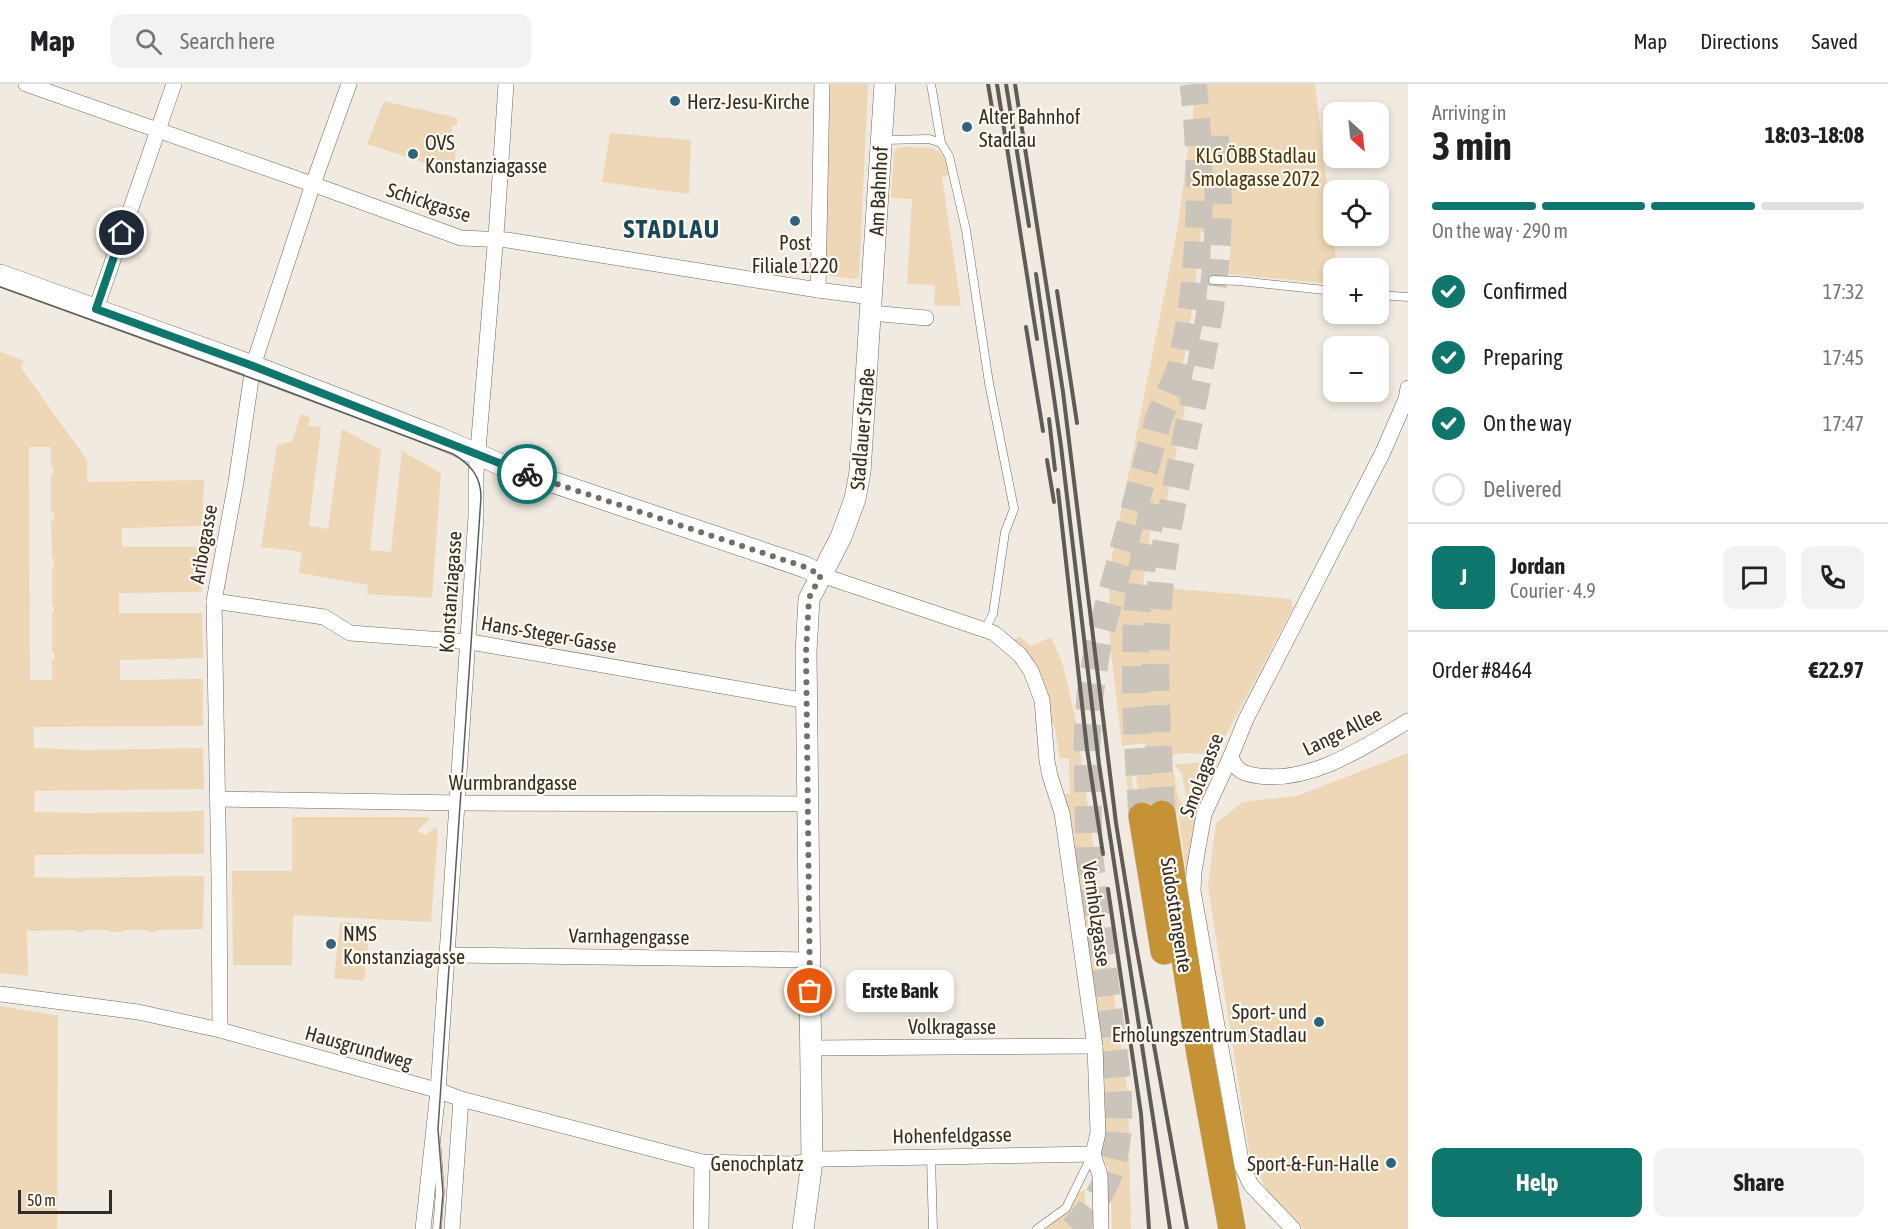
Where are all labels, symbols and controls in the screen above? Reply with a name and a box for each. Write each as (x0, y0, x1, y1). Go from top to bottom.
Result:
search box (111, 14, 531, 68)
text: Map (30, 25, 75, 57)
icon: search (132, 25, 165, 58)
text: Search here (180, 28, 275, 54)
text: Map (1633, 29, 1667, 53)
text: Directions (1700, 29, 1779, 53)
text: Saved (1812, 29, 1858, 53)
place label: Herz-Jesu-Kirche (687, 90, 809, 113)
marker: Herz-Jesu-Kirche (668, 94, 682, 108)
text: Arriving in (1432, 101, 1506, 124)
north arrow (1323, 102, 1389, 168)
map controls (1323, 102, 1389, 402)
place label: Alter Bahnhof Stadlau (979, 105, 1081, 151)
marker: Alter Bahnhof Stadlau (960, 120, 974, 134)
text: 18:03–18:08 (1765, 122, 1864, 148)
text: 3 min (1432, 124, 1512, 168)
place label: OVS Konstanziagasse (425, 131, 547, 177)
park label: KLG ÖBB Stadlau Smolagasse 2072 (1192, 144, 1320, 190)
street label: Am Bahnhof (864, 145, 892, 236)
marker: OVS Konstanziagasse (406, 147, 420, 161)
street label: Schickgasse (384, 178, 474, 226)
button: locate (1323, 180, 1389, 246)
pin (96, 207, 147, 258)
district label: STADLAU (623, 214, 721, 244)
marker: Post Filiale 1220 (788, 214, 802, 228)
icon: home (105, 216, 138, 249)
text: On the way · 290 m (1432, 219, 1568, 242)
place label: Post Filiale 1220 (752, 231, 838, 277)
button: + (1323, 258, 1389, 324)
icon: check (1432, 275, 1465, 308)
text: Confirmed (1483, 278, 1568, 304)
text: 17:32 (1823, 280, 1864, 303)
button: − (1323, 336, 1389, 402)
icon: check (1432, 341, 1465, 374)
text: Preparing (1483, 344, 1563, 370)
text: 17:45 (1823, 346, 1864, 369)
street label: Stadlauer Straße (845, 367, 879, 491)
icon: check (1432, 407, 1465, 440)
text: On the way (1483, 410, 1572, 436)
text: 17:47 (1823, 412, 1864, 435)
courier (497, 444, 557, 504)
icon: bike (511, 458, 544, 491)
text: Delivered (1483, 476, 1562, 502)
street label: Aribogasse (185, 503, 221, 585)
street label: Konstanziagasse (434, 530, 466, 654)
button: chat (1723, 546, 1786, 609)
button: phone (1801, 546, 1864, 609)
text: Jordan (1510, 553, 1565, 579)
text: J (1460, 564, 1467, 590)
text: Courier · 4.9 (1510, 579, 1596, 602)
street label: Hans-Steger-Gasse (480, 611, 618, 657)
text: Order #8464 (1432, 657, 1532, 683)
text: €22.97 (1809, 657, 1864, 683)
street label: Lange Allee (1299, 702, 1385, 760)
street label: Smolagasse (1175, 730, 1227, 820)
street label: Wurmbrandgasse (449, 771, 577, 794)
street label: Südosttangente (1157, 856, 1197, 974)
street label: Vernholzgasse (1078, 860, 1116, 968)
place label: NMS Konstanziagasse (343, 922, 465, 968)
street label: Varnhagengasse (568, 923, 690, 949)
marker: NMS Konstanziagasse (324, 937, 338, 951)
pin (784, 965, 835, 1016)
callout: Erste Bank (846, 970, 954, 1012)
icon: bag (793, 974, 826, 1007)
text: Erste Bank (862, 979, 938, 1002)
place label: Sport- und Erholungszentrum Stadlau (1112, 1000, 1307, 1046)
street label: Volkragasse (908, 1015, 996, 1038)
marker: Sport- und Erholungszentrum Stadlau (1312, 1015, 1326, 1029)
street label: Hausgrundweg (303, 1021, 416, 1073)
street label: Hohenfeldgasse (892, 1122, 1012, 1148)
button: Help (1432, 1148, 1642, 1217)
button: Share (1654, 1148, 1864, 1217)
street label: Genochplatz (711, 1152, 803, 1175)
place label: Sport-&-Fun-Halle (1247, 1152, 1379, 1175)
marker: Sport-&-Fun-Halle (1384, 1156, 1398, 1170)
scale bar (18, 1187, 112, 1214)
text: 50 m (27, 1191, 56, 1209)

